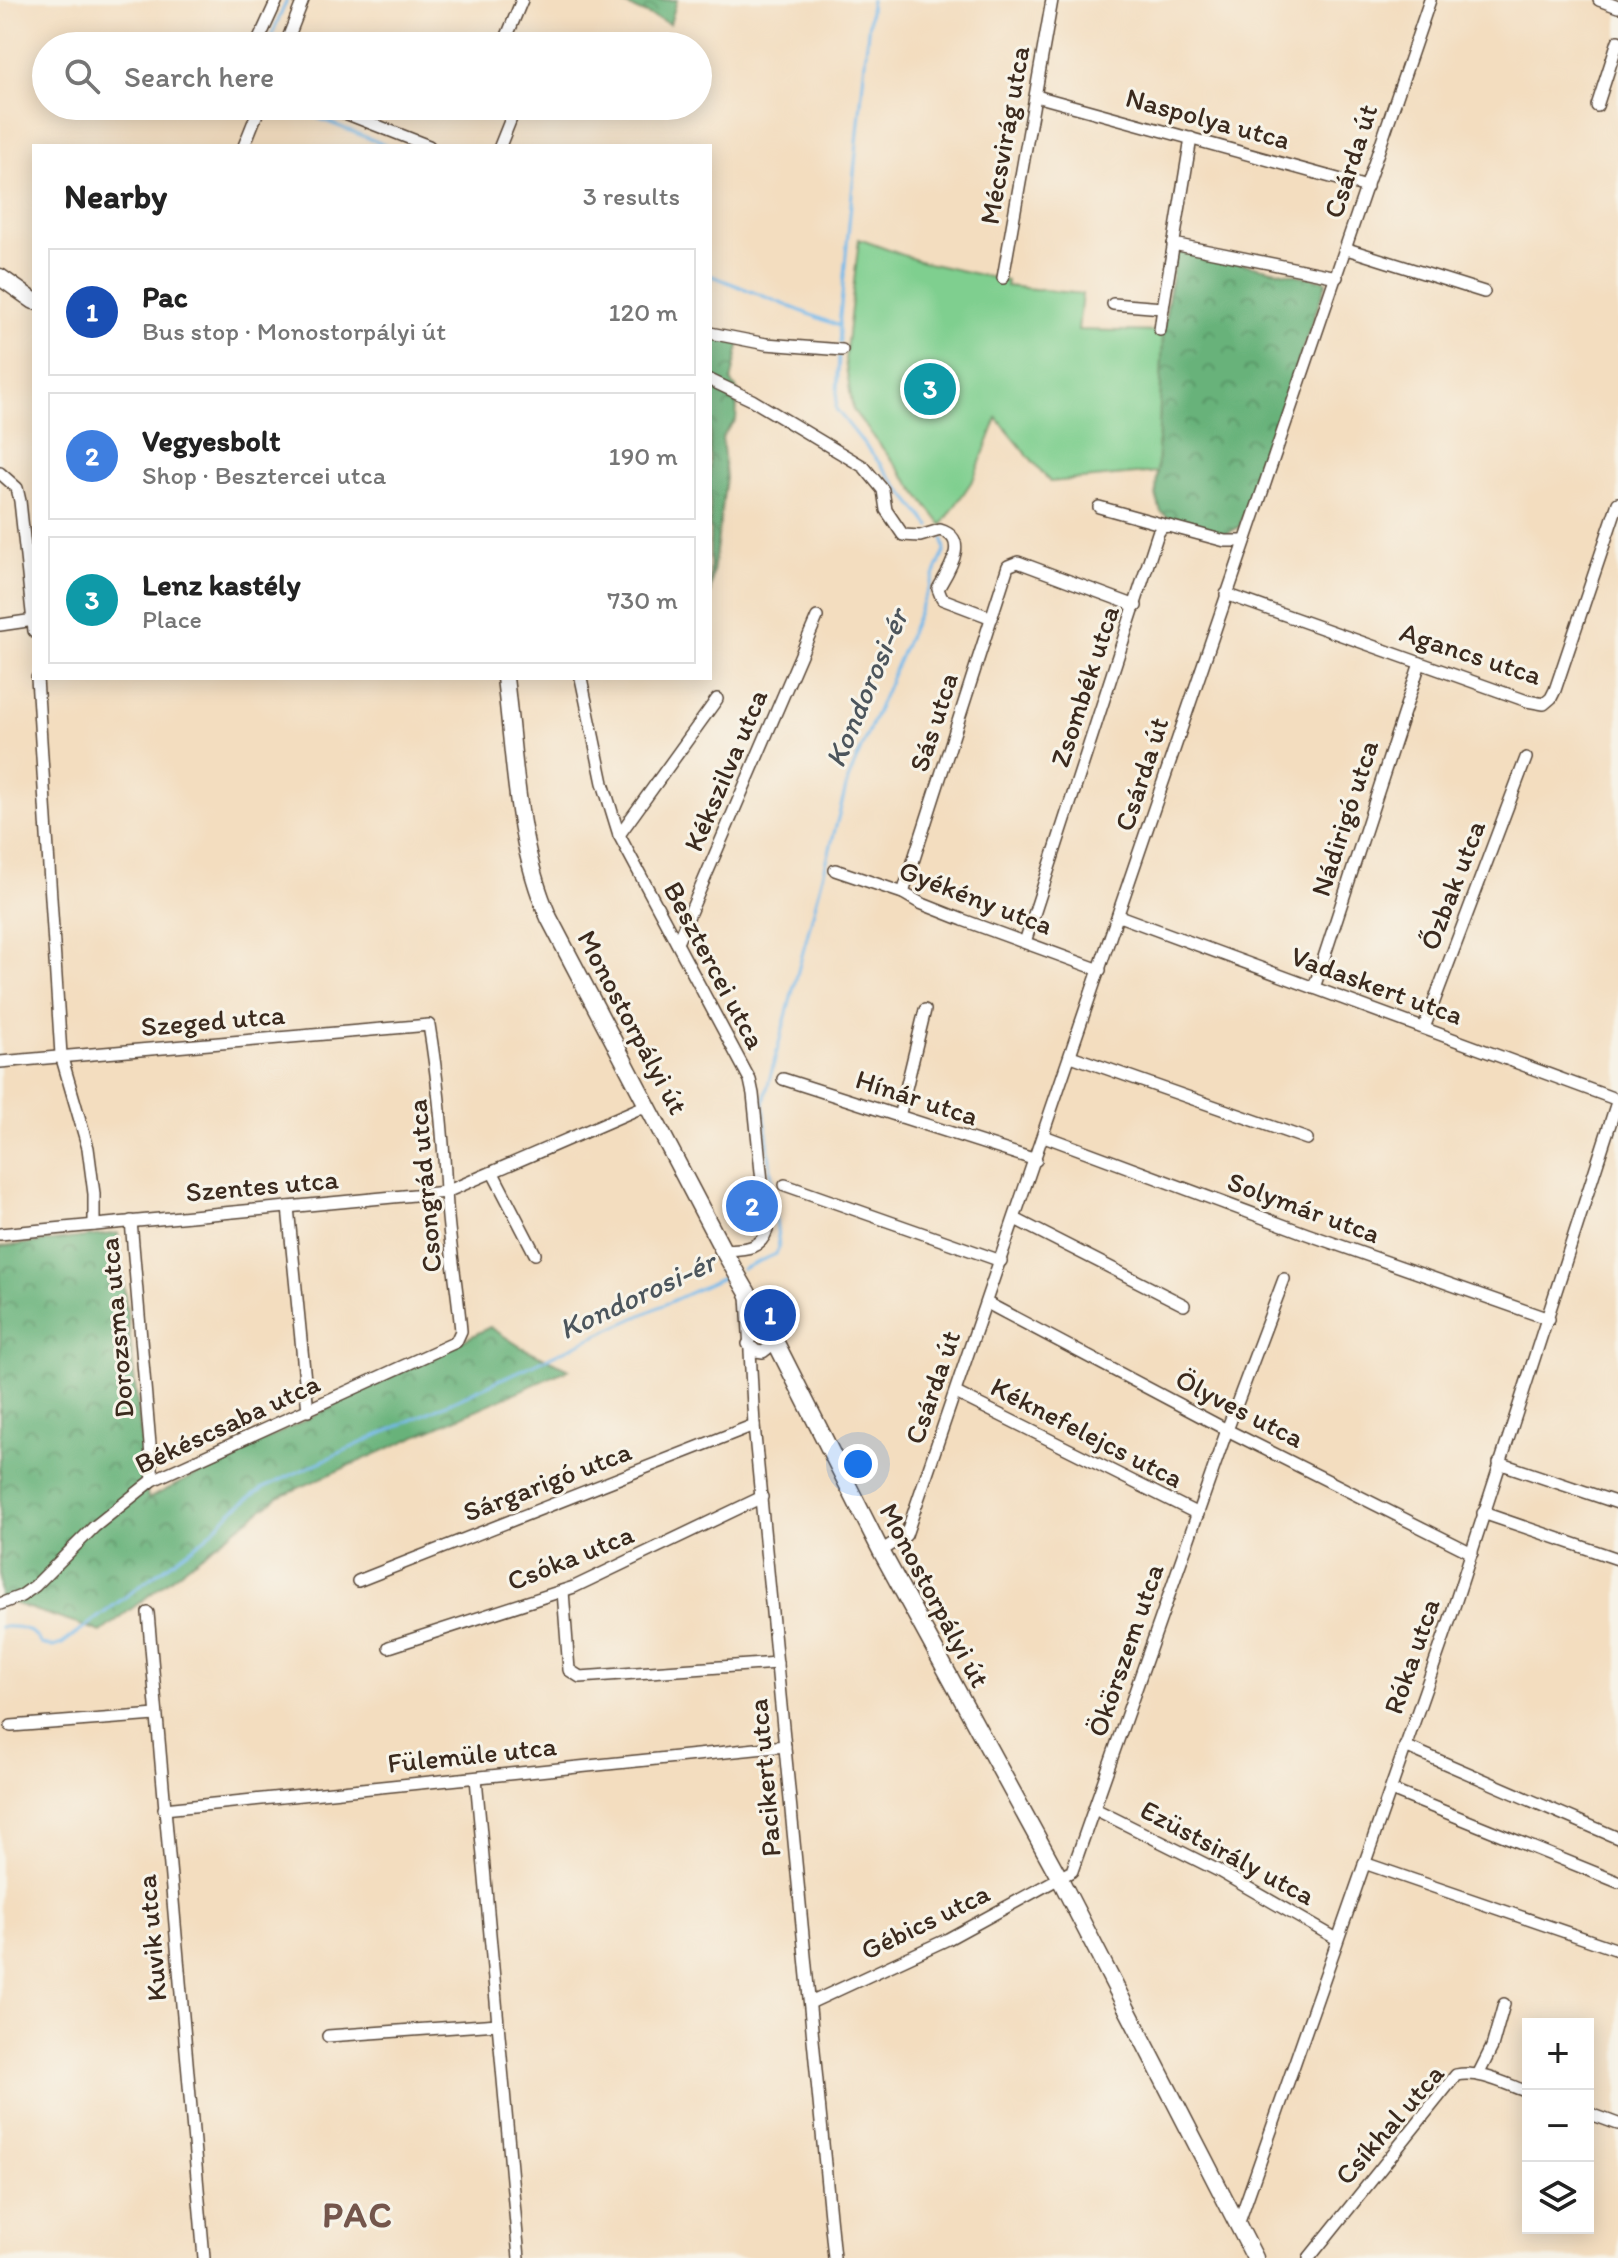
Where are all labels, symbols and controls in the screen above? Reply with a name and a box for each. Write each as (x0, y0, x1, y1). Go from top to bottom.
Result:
search box (32, 32, 712, 120)
street label: Mécsvirág utca (972, 43, 1037, 227)
icon: search (60, 54, 104, 98)
text: Search here (124, 58, 274, 95)
street label: Naspolya utca (1122, 80, 1294, 156)
street label: Csárda út (1316, 100, 1384, 222)
text: Nearby (64, 176, 167, 217)
text: 3 results (583, 180, 680, 212)
text: Pac (142, 278, 188, 315)
text: 1 (86, 296, 98, 328)
text: 120 m (609, 296, 678, 328)
text: Bus stop · Monostorpályi út (142, 315, 446, 347)
pin: 3 (904, 359, 956, 419)
text: Vegyesbolt (142, 422, 281, 459)
text: 2 (85, 440, 99, 472)
text: 190 m (609, 440, 678, 472)
text: Shop · Besztercei utca (142, 459, 386, 491)
text: Lenz kastély (142, 566, 301, 603)
text: 3 (85, 584, 99, 616)
text: 730 m (607, 584, 678, 616)
water label: Kondorosi-ér (816, 600, 917, 773)
street label: Zsombék utca (1042, 601, 1126, 771)
text: Place (142, 603, 202, 635)
street label: Agancs utca (1396, 614, 1547, 692)
street label: Sás utca (901, 668, 965, 776)
street label: Kékszilva utca (676, 683, 775, 856)
street label: Csárda út (1107, 713, 1175, 835)
street label: Nádirigó utca (1303, 735, 1385, 900)
street label: Őzbak utca (1412, 815, 1492, 955)
street label: Gyékény utca (894, 852, 1058, 942)
street label: Besztercei utca (657, 875, 774, 1055)
street label: Monostorpályi út (570, 924, 696, 1120)
street label: Vadaskert utca (1286, 938, 1468, 1032)
street label: Szeged utca (140, 997, 287, 1043)
street label: Hínár utca (851, 1061, 983, 1133)
street label: Csongrád utca (399, 1098, 449, 1274)
street label: Szentes utca (184, 1161, 340, 1209)
street label: Solymár utca (1223, 1164, 1385, 1250)
pin: 2 (726, 1176, 778, 1236)
street label: Dorozsma utca (91, 1236, 141, 1420)
water label: Kondorosi-ér (553, 1241, 724, 1347)
pin: 1 (744, 1285, 796, 1345)
street label: Csárda út (897, 1326, 967, 1448)
street label: Ölyves utca (1170, 1361, 1310, 1455)
street label: Békéscsaba utca (129, 1365, 325, 1481)
street label: Kéknefelejcs utca (985, 1369, 1189, 1495)
street label: Sárgarigó utca (458, 1433, 636, 1529)
your location (838, 1444, 878, 1484)
street label: Monostorpályi út (872, 1497, 998, 1693)
street label: Csóka utca (502, 1516, 639, 1598)
street label: Ökörszem utca (1079, 1558, 1171, 1741)
street label: Róka utca (1375, 1593, 1447, 1718)
street label: Pacikert utca (740, 1697, 788, 1858)
street label: Fülemüle utca (386, 1728, 559, 1780)
street label: Ezüstsirály utca (1135, 1792, 1321, 1912)
street label: Kuvik utca (128, 1873, 173, 2003)
street label: Gébics utca (855, 1875, 995, 1967)
map controls (1522, 2018, 1594, 2234)
button: + (1522, 2018, 1594, 2090)
street label: Csíkhal utca (1327, 2056, 1451, 2191)
button: − (1522, 2090, 1594, 2162)
button: layers (1522, 2162, 1594, 2234)
district label: PAC (322, 2193, 394, 2236)

